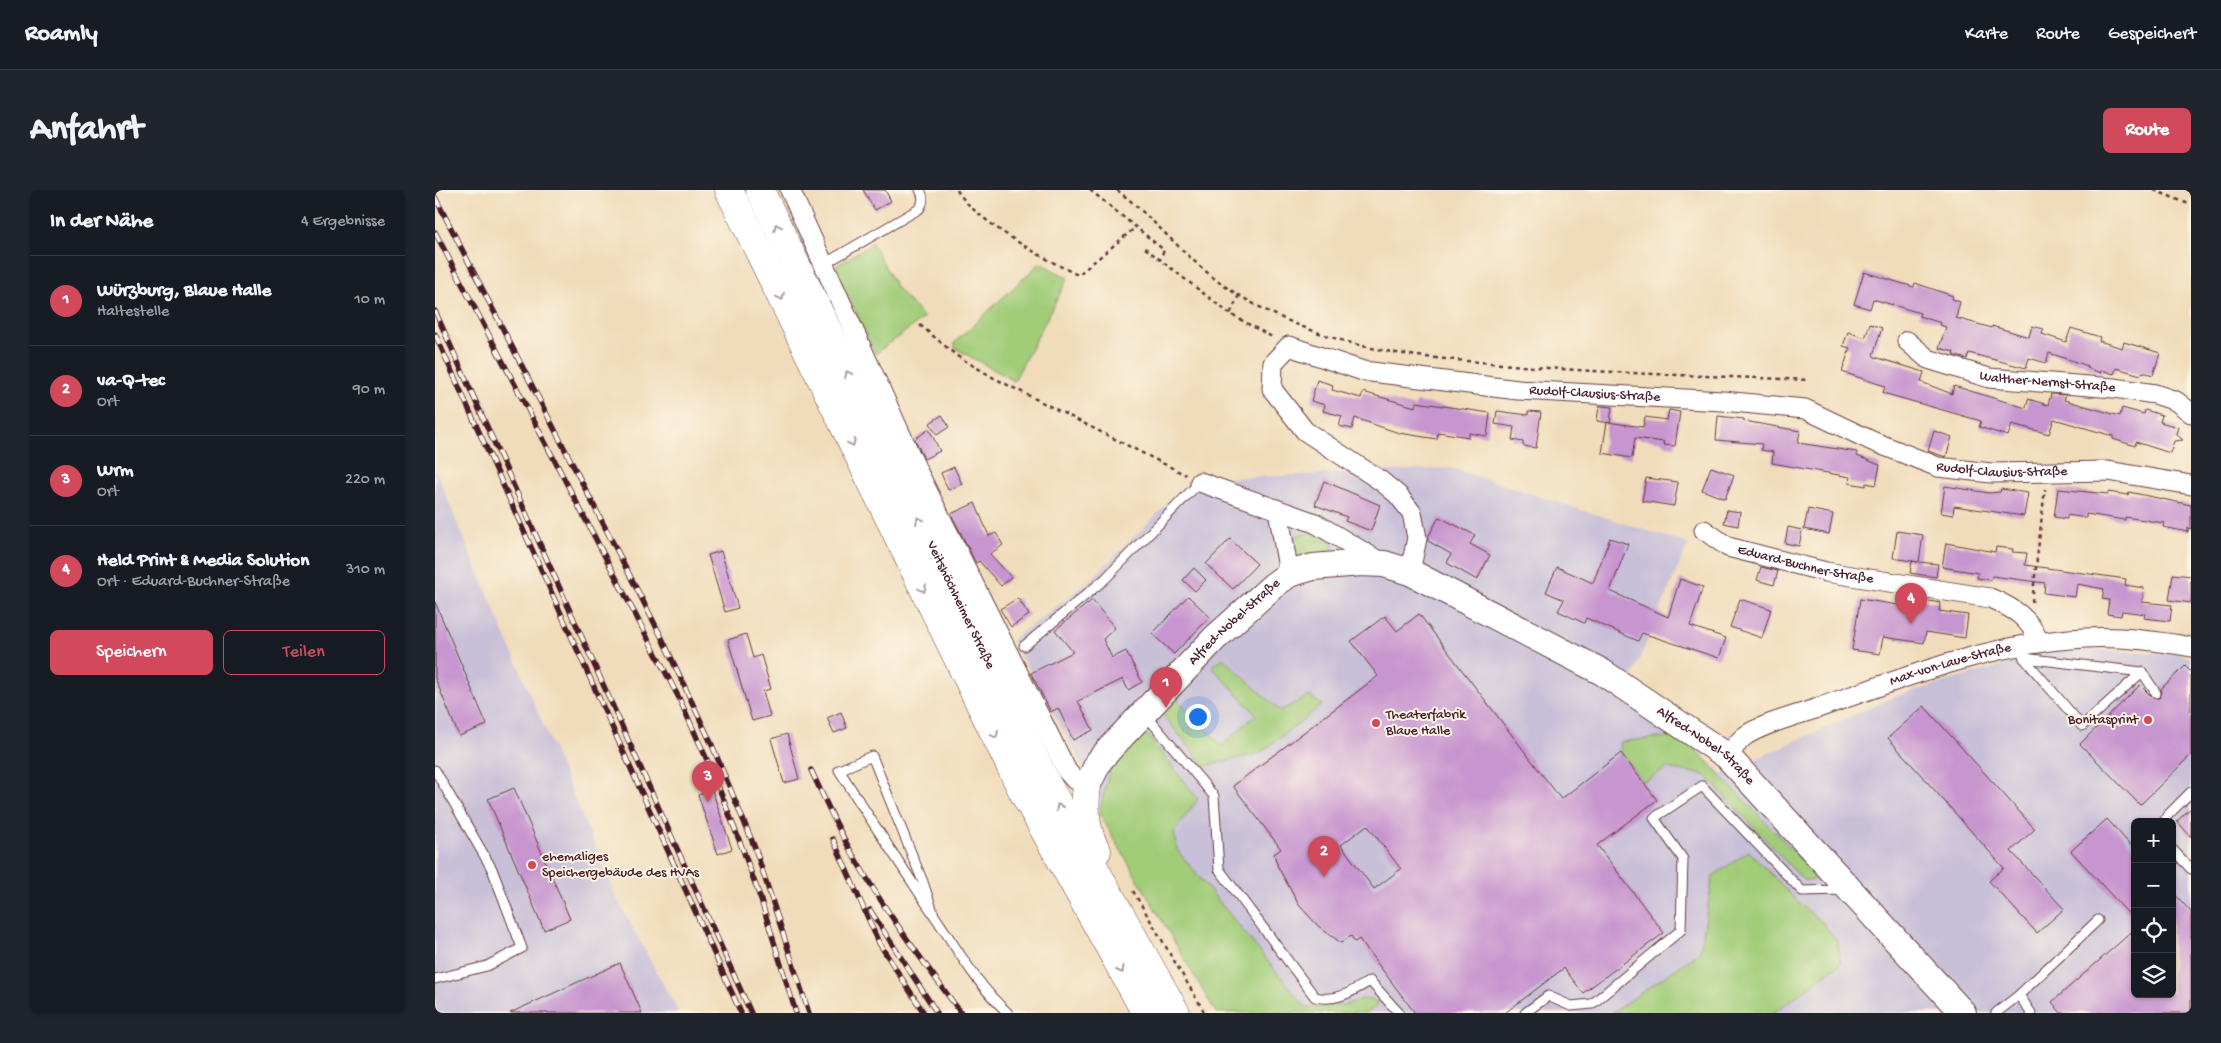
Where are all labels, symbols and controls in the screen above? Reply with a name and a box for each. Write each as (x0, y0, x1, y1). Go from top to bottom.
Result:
text: Roamly (25, 20, 98, 49)
text: Karte (1965, 24, 2008, 45)
text: Route (2036, 24, 2080, 45)
text: Gespeichert (2108, 24, 2196, 45)
button: Route (2103, 108, 2191, 153)
text: Anfahrt (30, 110, 143, 151)
text: In der Nähe (50, 210, 153, 235)
text: 4 Ergebnisse (301, 213, 385, 232)
one-way arrow (773, 223, 783, 232)
text: Würzburg, Blaue Halle (97, 280, 271, 303)
text: 1 (63, 291, 69, 310)
text: 10 m (354, 291, 385, 310)
one-way arrow (775, 292, 785, 301)
text: Haltestelle (97, 303, 169, 322)
street label: Walther-Nernst-Straße (1977, 367, 2117, 397)
text: va-Q-tec (97, 370, 165, 393)
one-way arrow (844, 370, 854, 379)
text: 2 (62, 381, 70, 400)
text: 90 m (353, 381, 385, 400)
street label: Rudolf-Clausius-Straße (1529, 382, 1662, 406)
text: Ort (97, 393, 119, 412)
one-way arrow (846, 438, 856, 447)
street label: Rudolf-Clausius-Straße (1935, 458, 2068, 482)
text: Wrm (97, 460, 133, 483)
text: 3 (62, 471, 70, 490)
text: 220 m (345, 471, 385, 490)
text: Ort (97, 483, 119, 502)
one-way arrow (915, 516, 925, 525)
street label: Veitshöchheimer Straße (922, 537, 999, 673)
street label: Eduard-Buchner-Straße (1736, 541, 1875, 588)
text: Held Print & Media Solution (97, 550, 309, 573)
text: 4 (62, 561, 70, 580)
text: 310 m (346, 561, 385, 580)
text: Ort · Eduard-Buchner-Straße (97, 573, 290, 592)
street label: Alfred-Nobel-Straße (1185, 574, 1284, 669)
pin: 4 (1895, 583, 1927, 624)
one-way arrow (917, 584, 927, 593)
button: Speichern (50, 630, 213, 675)
button: Teilen (223, 630, 385, 675)
street label: Max-von-Laue-Straße (1888, 639, 2014, 690)
pin: 1 (1150, 667, 1182, 708)
street label: Alfred-Nobel-Straße (1653, 703, 1759, 789)
your location (1185, 704, 1211, 730)
place label: Theaterfabrik Blaue Halle (1385, 707, 1467, 740)
place label: Bonitasprint (2067, 712, 2139, 729)
marker: Bonitasprint (2142, 714, 2154, 726)
marker: Theaterfabrik Blaue Halle (1370, 717, 1382, 729)
one-way arrow (989, 730, 999, 739)
pin: 3 (692, 761, 724, 802)
one-way arrow (1056, 804, 1066, 813)
map controls (2131, 818, 2176, 998)
button: + (2131, 818, 2176, 863)
pin: 2 (1308, 836, 1340, 877)
place label: ehemaliges Speichergebäude des HVAs (542, 849, 700, 882)
marker: ehemaliges Speichergebäude des HVAs (526, 859, 538, 871)
button: − (2131, 863, 2176, 908)
button: locate (2131, 908, 2176, 953)
button: layers (2131, 953, 2176, 998)
one-way arrow (1115, 965, 1125, 974)

